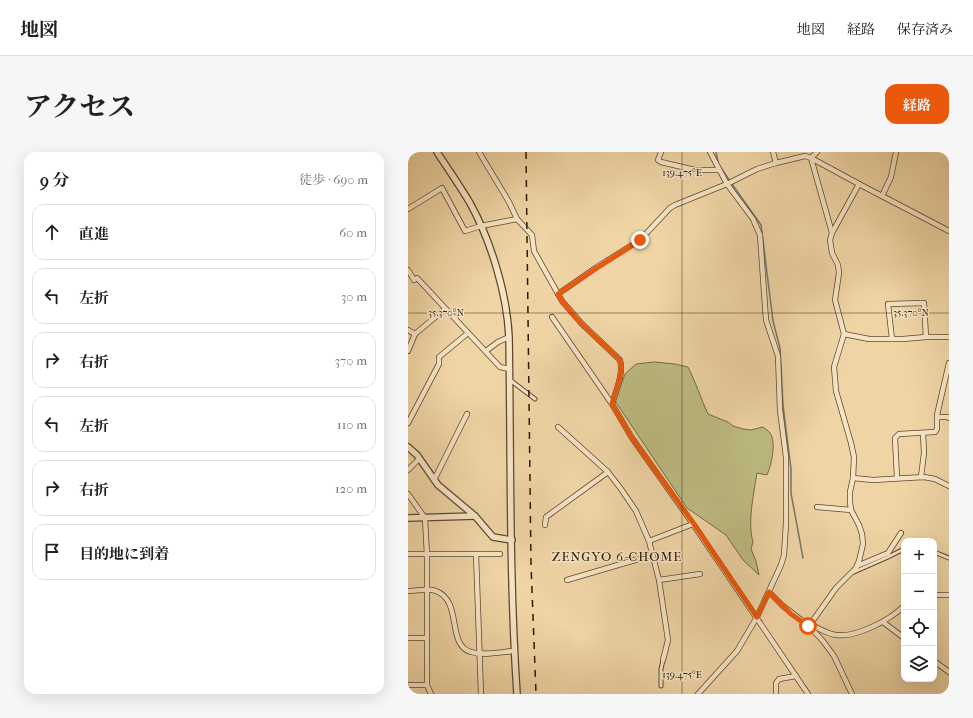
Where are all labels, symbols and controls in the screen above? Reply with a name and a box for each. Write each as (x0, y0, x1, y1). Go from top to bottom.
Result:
text: 地図 (20, 19, 58, 41)
text: 地図 (797, 21, 825, 38)
text: 経路 (847, 21, 875, 38)
text: 保存済み (897, 21, 953, 38)
button: 経路 (885, 84, 949, 124)
text: アクセス (24, 90, 135, 123)
text: 139.475°E (662, 167, 702, 179)
text: 9 分 (40, 170, 70, 190)
text: 徒歩 · 690 m (299, 172, 368, 187)
icon: ahead (41, 221, 63, 243)
text: 直進 (79, 225, 109, 243)
text: 60 m (339, 225, 367, 240)
route end (631, 231, 649, 249)
icon: left (41, 285, 63, 307)
text: 左折 (79, 289, 109, 307)
text: 30 m (341, 289, 367, 304)
text: 35.370°N (428, 307, 464, 319)
text: 35.370°N (893, 307, 929, 319)
icon: right (41, 349, 63, 371)
text: 右折 (79, 353, 109, 371)
text: 370 m (335, 353, 367, 368)
icon: left (41, 413, 63, 435)
text: 左折 (79, 417, 109, 435)
text: 110 m (337, 417, 367, 432)
icon: right (41, 477, 63, 499)
text: 右折 (79, 481, 109, 499)
text: 120 m (335, 481, 367, 496)
map controls (901, 538, 937, 682)
button: + (901, 538, 937, 574)
icon: arrive (41, 541, 63, 563)
text: 目的地に到着 (79, 545, 169, 563)
district label: ZENGYO 6-CHOME (552, 549, 682, 564)
button: − (901, 574, 937, 610)
button: locate (901, 610, 937, 646)
route start (799, 617, 817, 635)
button: layers (901, 646, 937, 682)
text: 139.475°E (662, 669, 702, 681)

